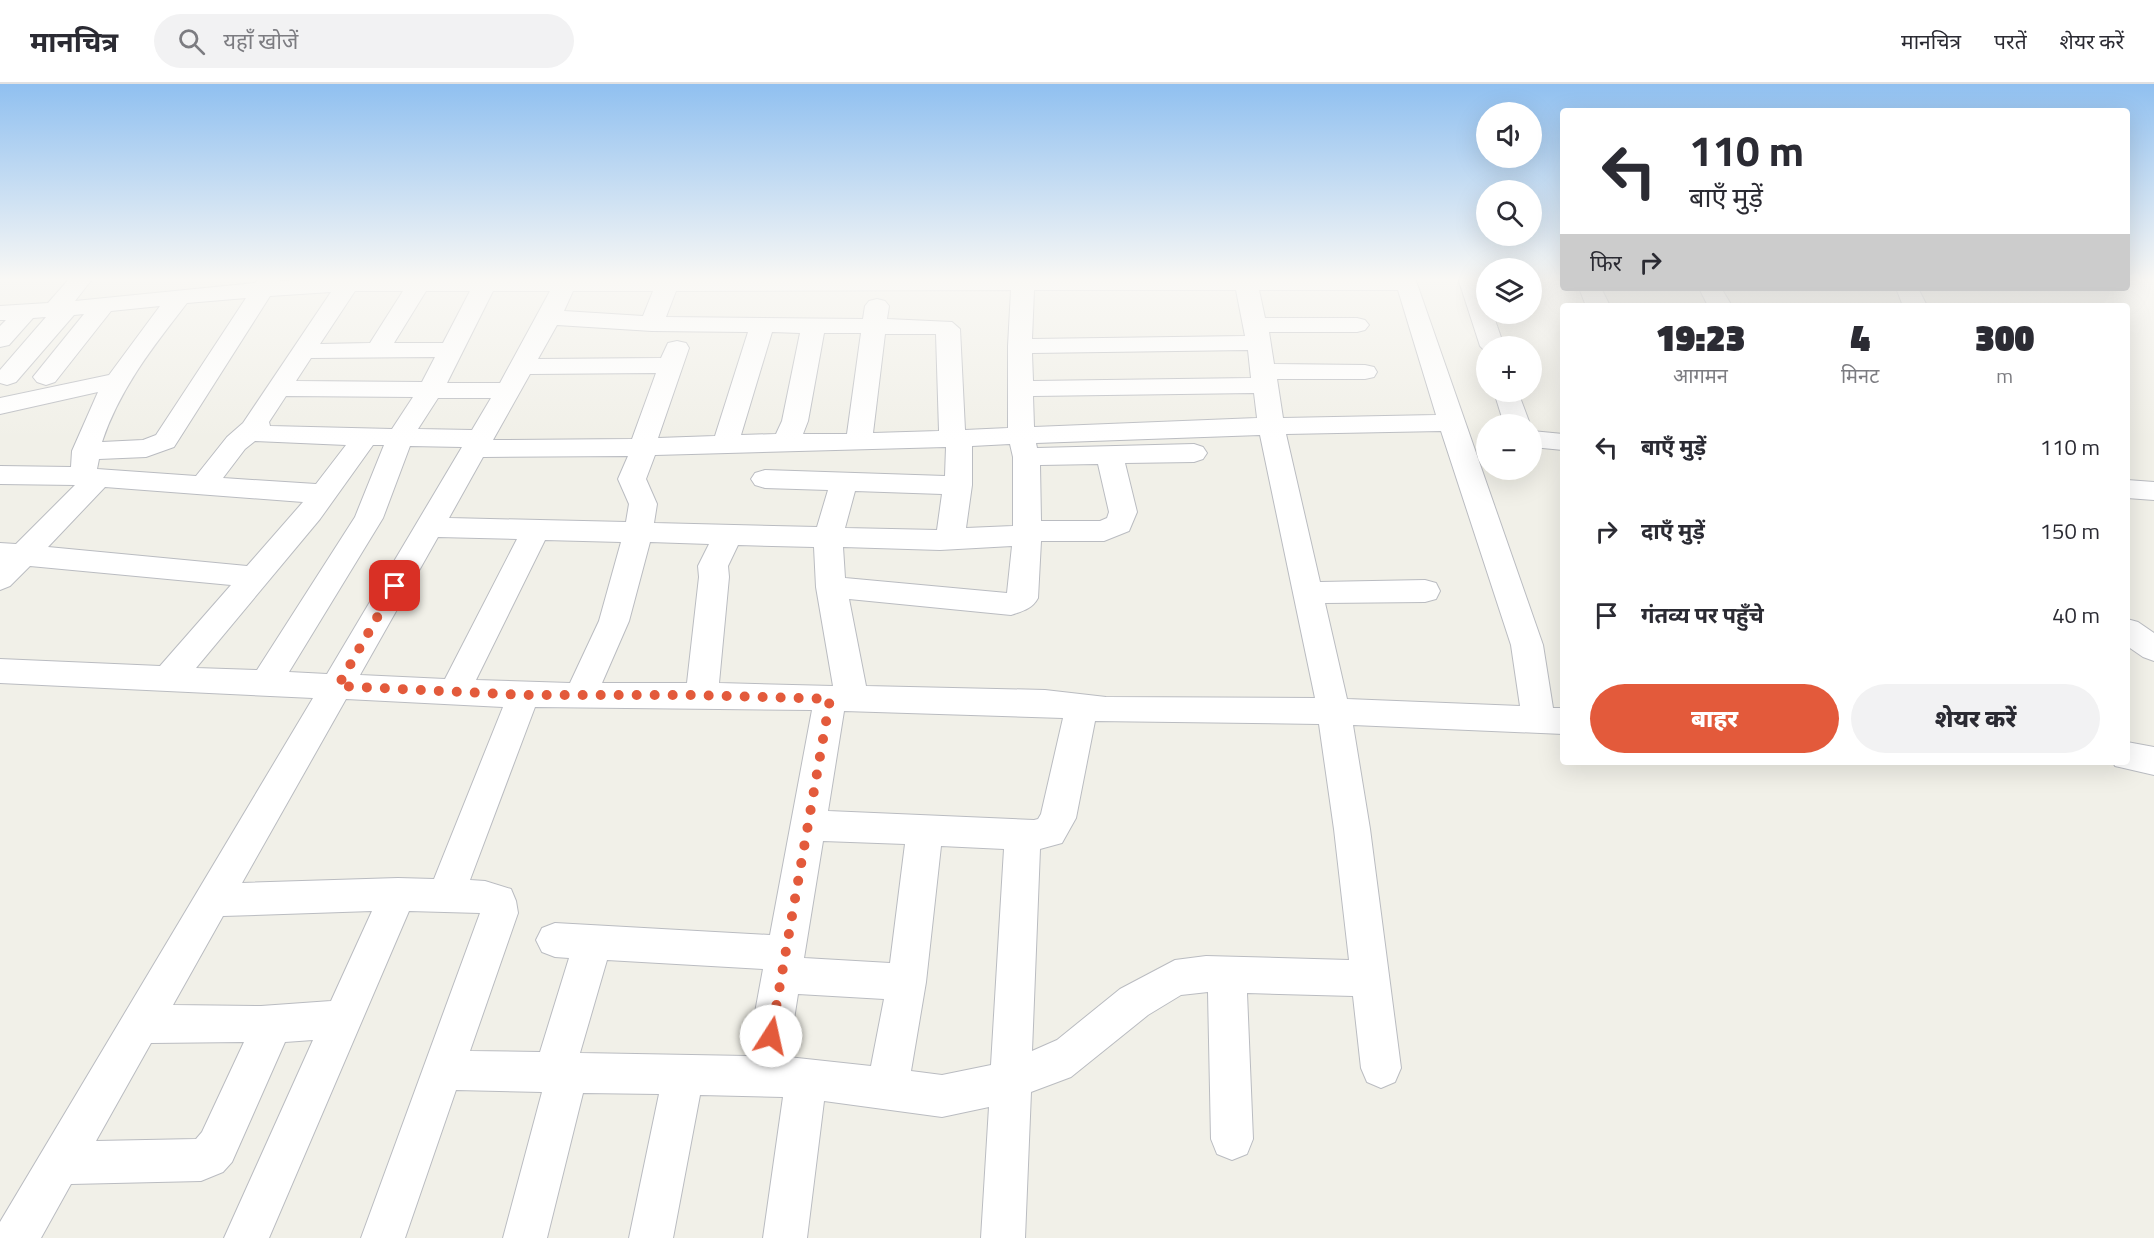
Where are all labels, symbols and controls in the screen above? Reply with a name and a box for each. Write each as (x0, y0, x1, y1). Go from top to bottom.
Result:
search box (154, 14, 574, 68)
text: मानचित्र (30, 20, 118, 63)
text: यहाँ खोजें (223, 24, 298, 58)
icon: search (175, 25, 208, 58)
text: मानचित्र (1901, 25, 1961, 57)
text: परतें (1994, 25, 2027, 57)
text: शेयर करें (2060, 25, 2124, 57)
map controls (1476, 102, 1542, 480)
button: sound (1476, 102, 1542, 168)
text: 110 m (1689, 118, 1804, 182)
icon: left (1590, 132, 1668, 210)
text: बाएँ मुड़ें (1689, 176, 1763, 217)
button: search (1476, 180, 1542, 246)
text: फिर (1590, 246, 1622, 280)
icon: right (1634, 246, 1667, 279)
button: layers (1476, 258, 1542, 324)
text: 19:23 (1656, 310, 1745, 365)
text: 4 (1850, 310, 1870, 365)
text: 300 (1975, 310, 2034, 365)
button: + (1476, 336, 1542, 402)
text: आगमन (1673, 360, 1728, 391)
text: मिनट (1841, 360, 1879, 391)
text: m (1996, 360, 2013, 391)
button: − (1476, 414, 1542, 480)
text: बाएँ मुड़ें (1641, 430, 1706, 464)
text: 110 m (2040, 430, 2100, 464)
icon: left (1590, 431, 1623, 464)
text: दाएँ मुड़ें (1641, 514, 1705, 548)
text: 150 m (2040, 514, 2100, 548)
icon: right (1590, 515, 1623, 548)
pin (369, 560, 420, 611)
icon: arrive (378, 569, 411, 602)
text: गंतव्य पर पहुँचे (1641, 598, 1764, 632)
text: 40 m (2052, 598, 2100, 632)
icon: arrive (1590, 599, 1623, 632)
button: बाहर (1590, 684, 1839, 753)
button: शेयर करें (1851, 684, 2100, 753)
position arrow (739, 1004, 803, 1068)

